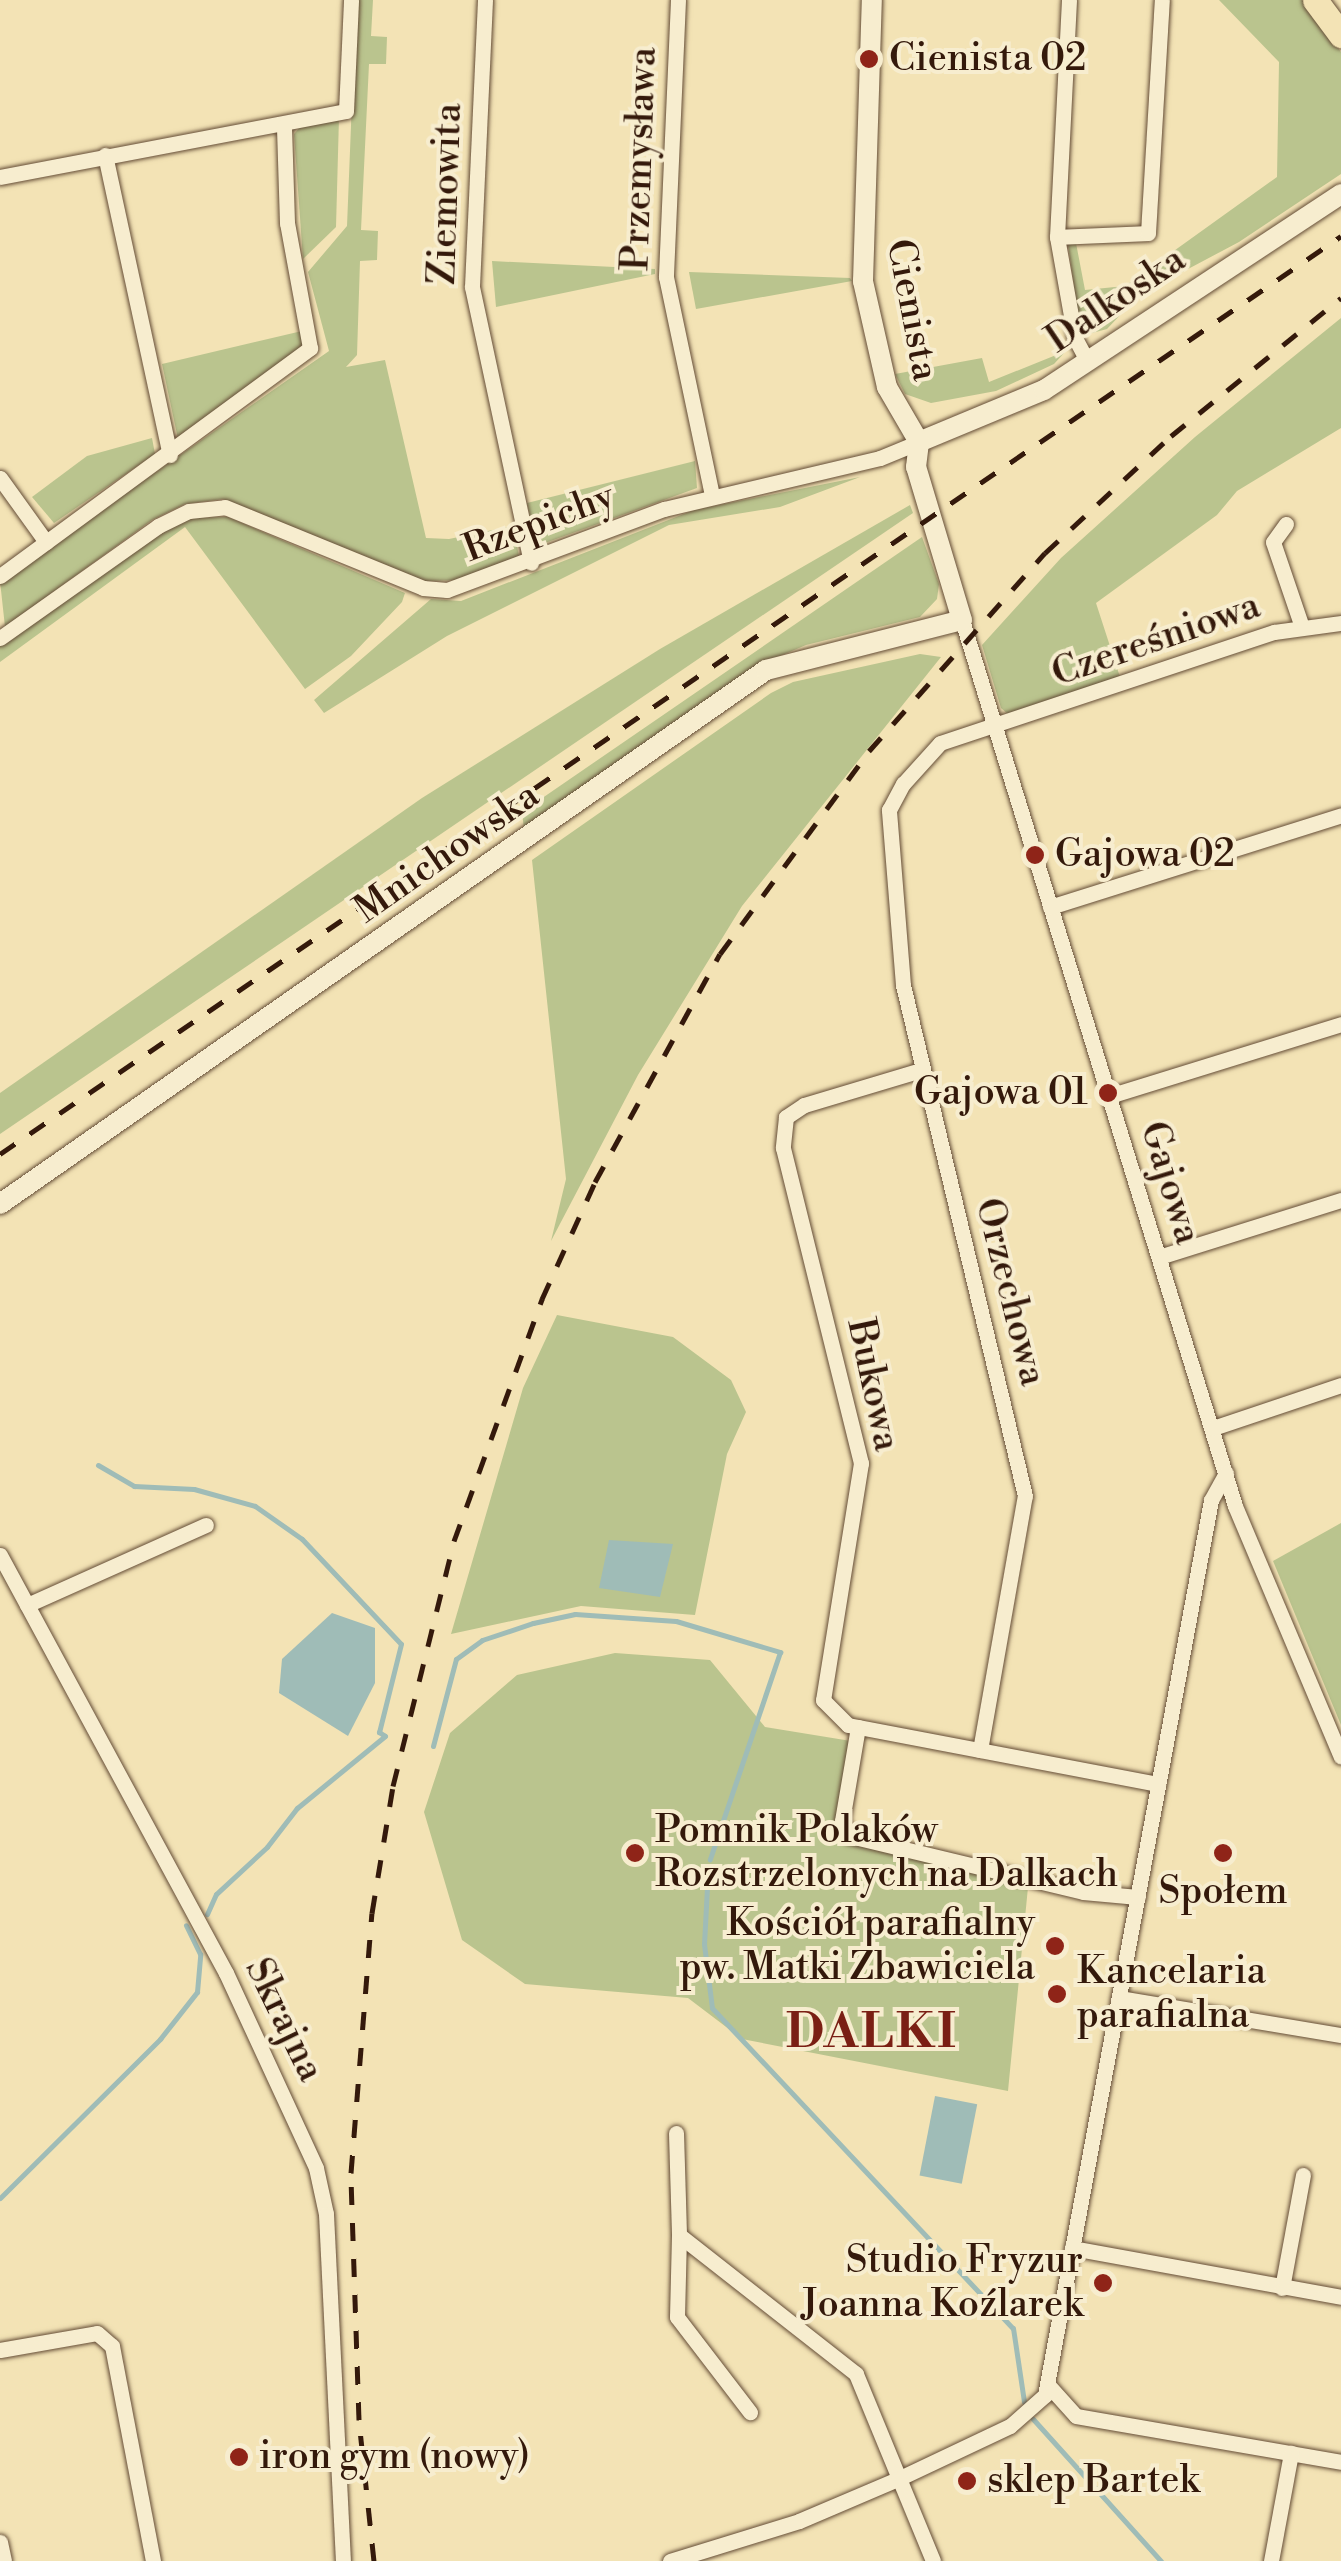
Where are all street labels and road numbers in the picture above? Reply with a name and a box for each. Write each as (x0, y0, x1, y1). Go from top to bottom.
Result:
street label: Przemysława (613, 46, 667, 272)
street label: Ziemowita (420, 102, 472, 286)
street label: Cienista (876, 235, 948, 385)
street label: Dalkoska (1038, 237, 1194, 363)
street label: Rzepichy (457, 473, 621, 573)
street label: Czereśniowa (1046, 583, 1266, 697)
street label: Mnichowska (346, 773, 548, 933)
street label: Gajowa (1130, 1116, 1210, 1250)
street label: Orzechowa (965, 1194, 1055, 1390)
street label: Bukowa (837, 1315, 909, 1455)
street label: Skrajna (235, 1951, 333, 2089)

